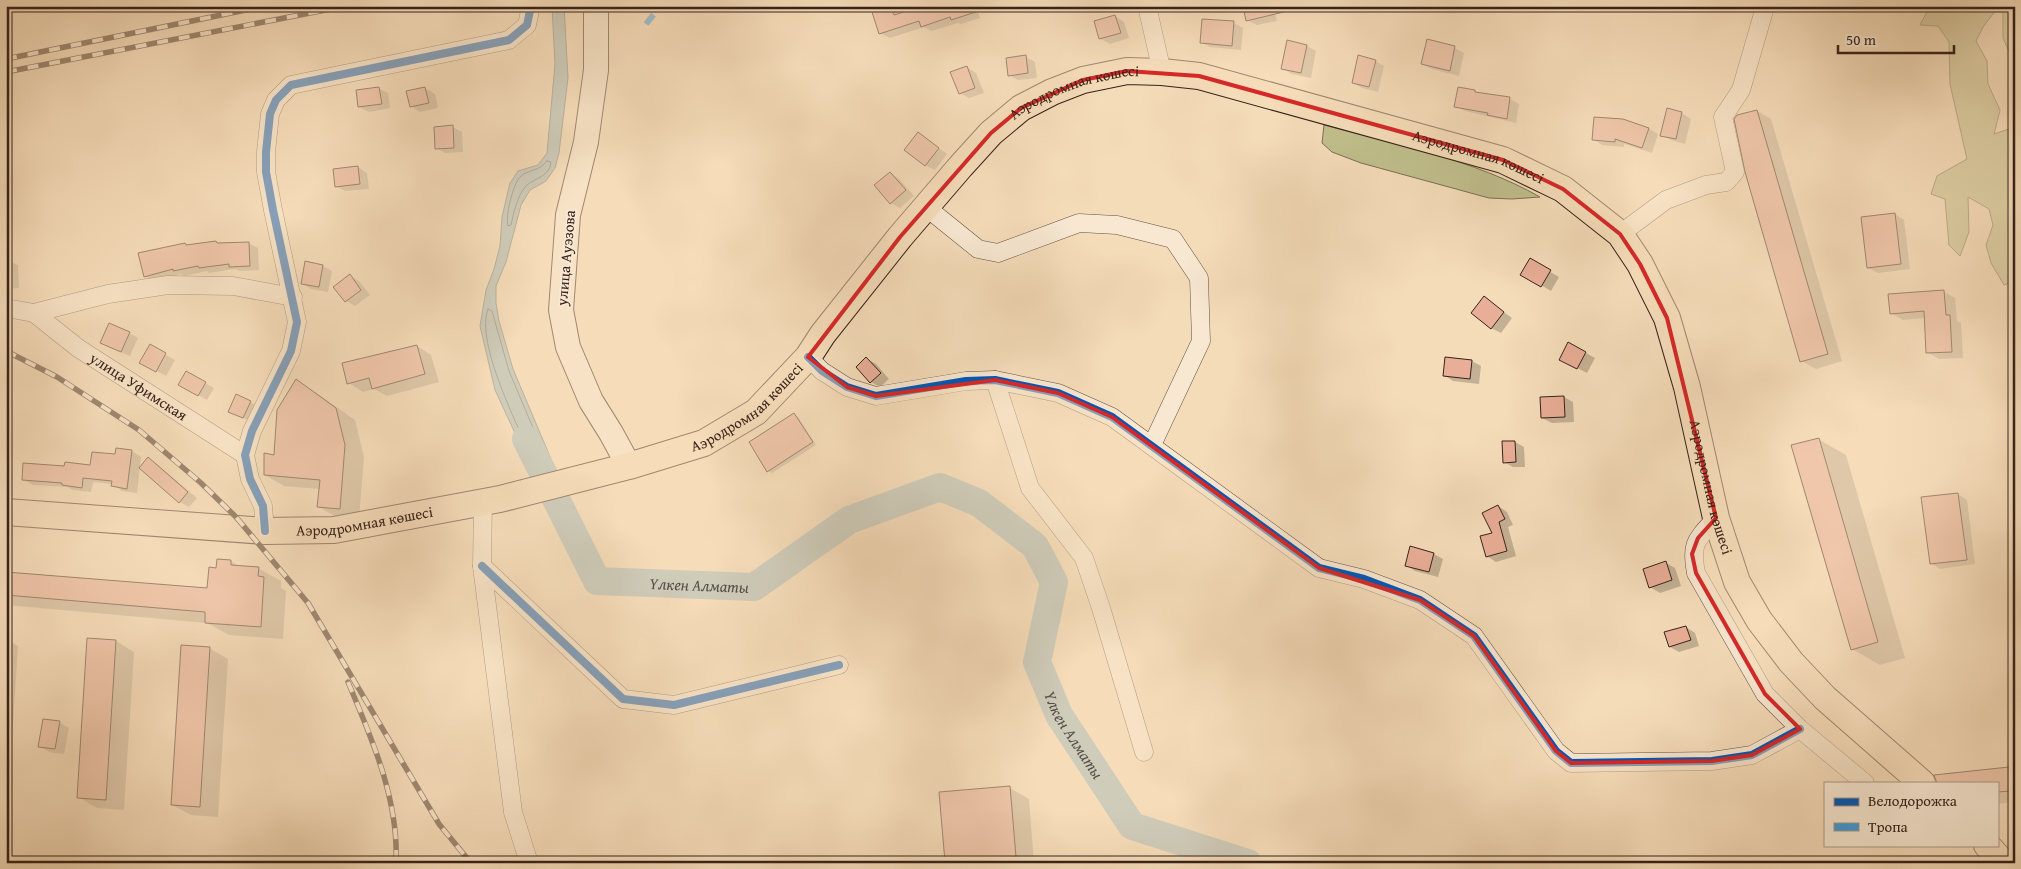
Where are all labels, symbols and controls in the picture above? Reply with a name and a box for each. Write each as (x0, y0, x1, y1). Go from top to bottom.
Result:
scale bar (1838, 22, 1955, 54)
text: 50 m (1846, 29, 1877, 50)
street label: Аэродромная көшесі (1004, 60, 1139, 124)
street label: Аэродромная көшесі (1410, 124, 1548, 188)
street label: улица Ауэзова (551, 208, 580, 308)
street label: улица Уфимская (85, 347, 192, 426)
street label: Аэродромная көшесі (688, 358, 807, 456)
street label: Аэродромная көшесі (1685, 418, 1738, 557)
street label: Аэродромная көшесі (296, 501, 434, 541)
water label: Үлкен Алматы (649, 571, 750, 599)
water label: Үлкен Алматы (1038, 687, 1110, 784)
legend (1824, 782, 1998, 846)
text: Велодорожка (1868, 790, 1958, 811)
text: Тропа (1868, 816, 1909, 837)

